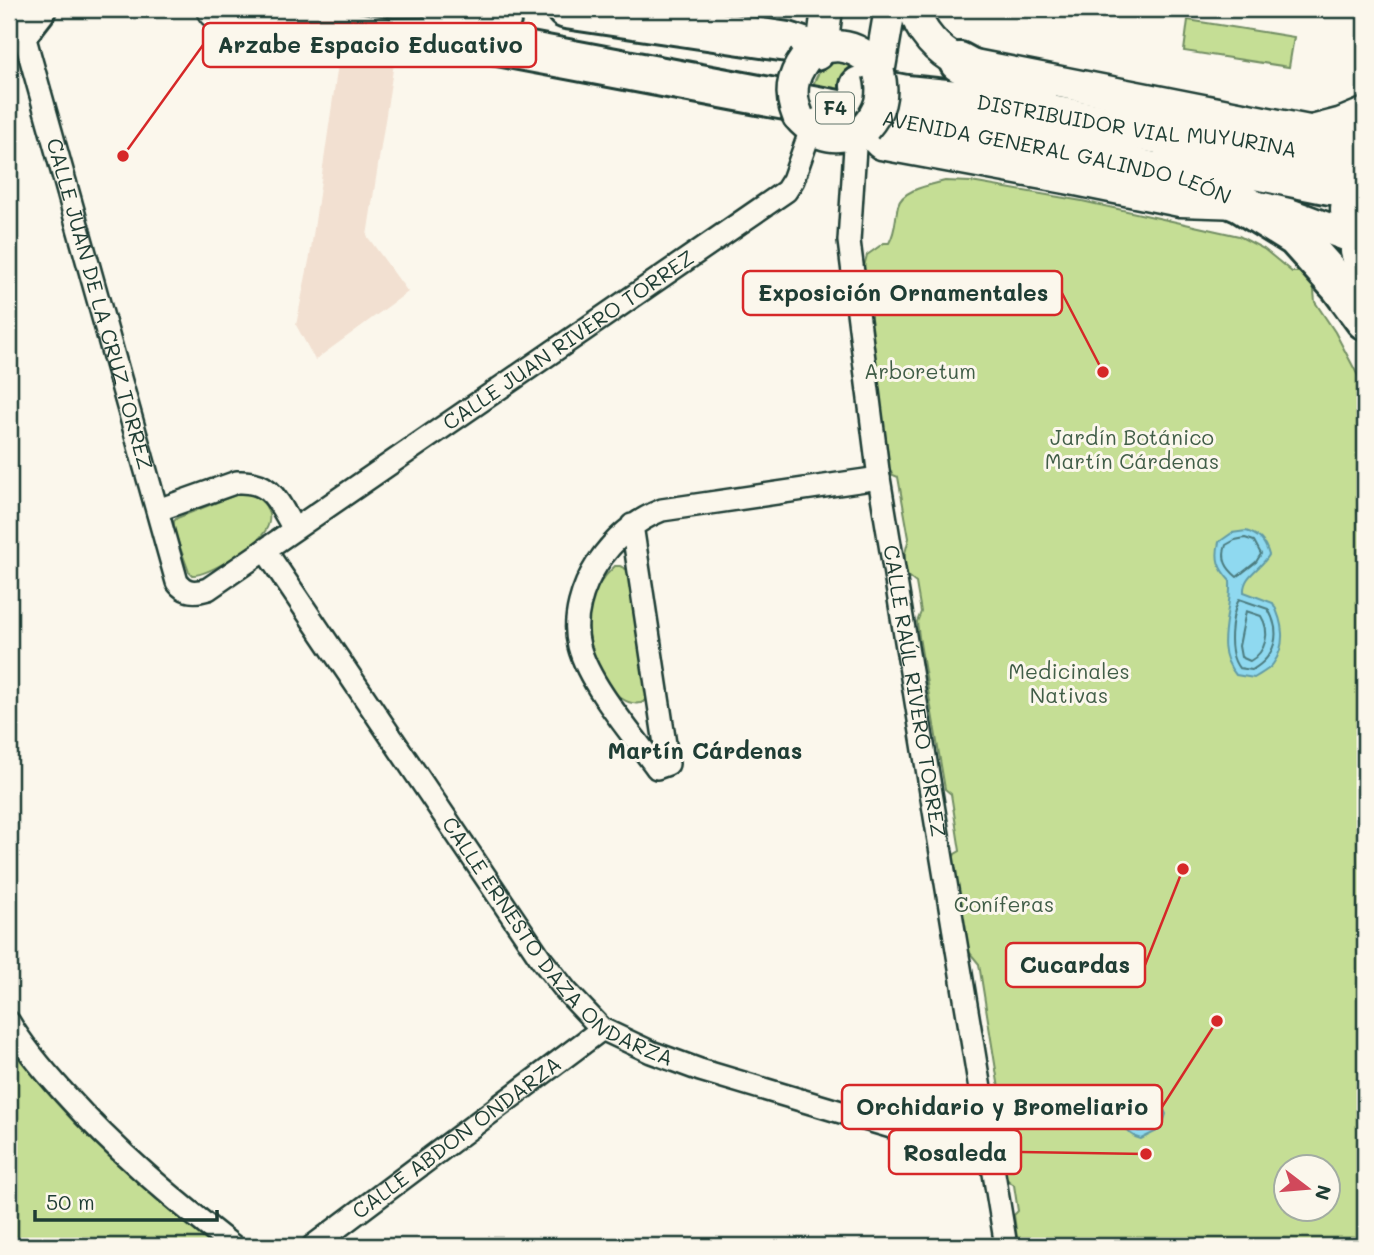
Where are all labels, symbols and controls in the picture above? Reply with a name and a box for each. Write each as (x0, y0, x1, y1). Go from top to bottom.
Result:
callout: Arzabe Espacio Educativo (203, 23, 536, 67)
text: Arzabe Espacio Educativo (217, 29, 523, 59)
street label: DISTRIBUIDOR VIAL MUYURINA (975, 87, 1299, 163)
road number: F4 (816, 92, 854, 124)
street label: AVENIDA GENERAL GALINDO LEÓN (880, 104, 1236, 209)
street label: CALLE JUAN DE LA CRUZ TORREZ (41, 135, 160, 472)
street label: CALLE JUAN RIVERO TORREZ (437, 243, 699, 435)
callout: Exposición Ornamentales (743, 271, 1062, 315)
text: Exposición Ornamentales (758, 277, 1048, 307)
park label: Arboretum (864, 357, 976, 384)
park label: Jardín Botánico Martín Cárdenas (1045, 423, 1219, 474)
street label: CALLE RAÚL RIVERO TORREZ (878, 543, 953, 839)
park label: Medicinales Nativas (1008, 657, 1130, 708)
district label: Martín Cárdenas (608, 735, 802, 765)
street label: CALLE ERNESTO DAZA ONDARZA (437, 811, 677, 1071)
park label: Coníferas (954, 890, 1054, 917)
callout: Cucardas (1006, 943, 1145, 987)
text: Cucardas (1020, 949, 1130, 979)
street label: CALLE ABDON ONDARZA (346, 1049, 566, 1224)
callout: Orchidario y Bromeliario (842, 1085, 1162, 1129)
text: Orchidario y Bromeliario (856, 1091, 1148, 1121)
callout: Rosaleda (889, 1130, 1021, 1174)
text: Rosaleda (903, 1137, 1007, 1167)
north arrow (1272, 1154, 1342, 1224)
scale bar (35, 1178, 217, 1222)
text: N (1310, 1182, 1338, 1203)
text: 50 m (46, 1188, 95, 1215)

